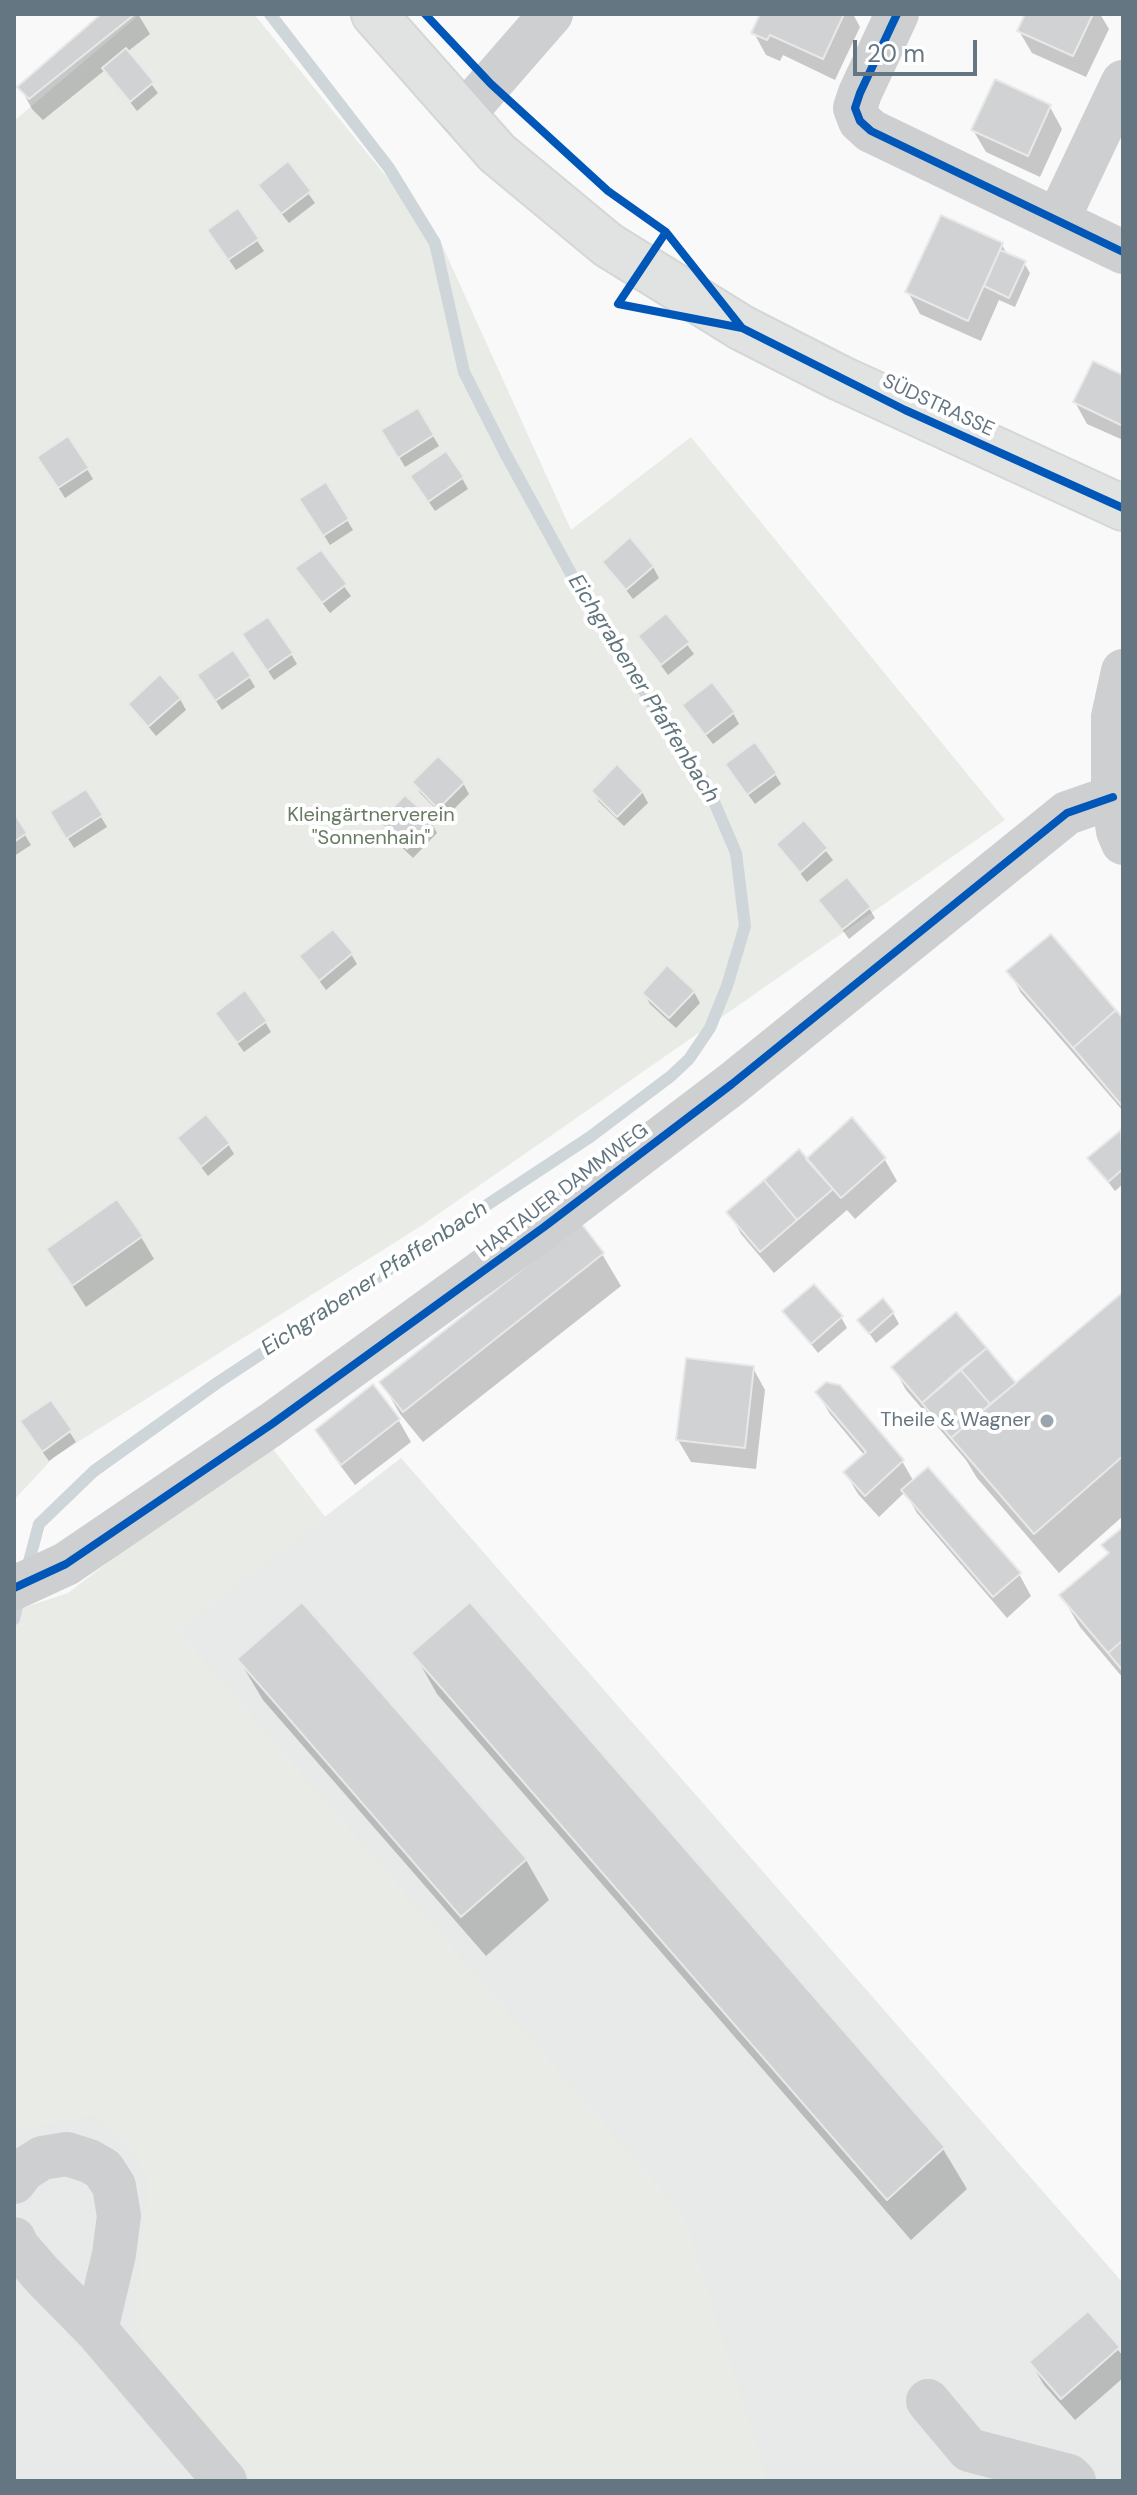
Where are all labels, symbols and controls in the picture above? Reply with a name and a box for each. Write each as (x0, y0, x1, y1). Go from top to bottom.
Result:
scale bar (857, 24, 981, 74)
text: 20 m (867, 38, 925, 69)
street label: SÜDSTRASSE (878, 370, 998, 442)
water label: Eichgrabener Pfaffenbach (562, 570, 724, 808)
park label: Kleingärtnerverein "Sonnenhain" (287, 804, 455, 851)
street label: HARTAUER DAMMWEG (473, 1119, 653, 1263)
water label: Eichgrabener Pfaffenbach (257, 1196, 493, 1362)
place label: Theile & Wagner (880, 1409, 1031, 1433)
marker: Theile & Wagner (1038, 1412, 1056, 1430)

